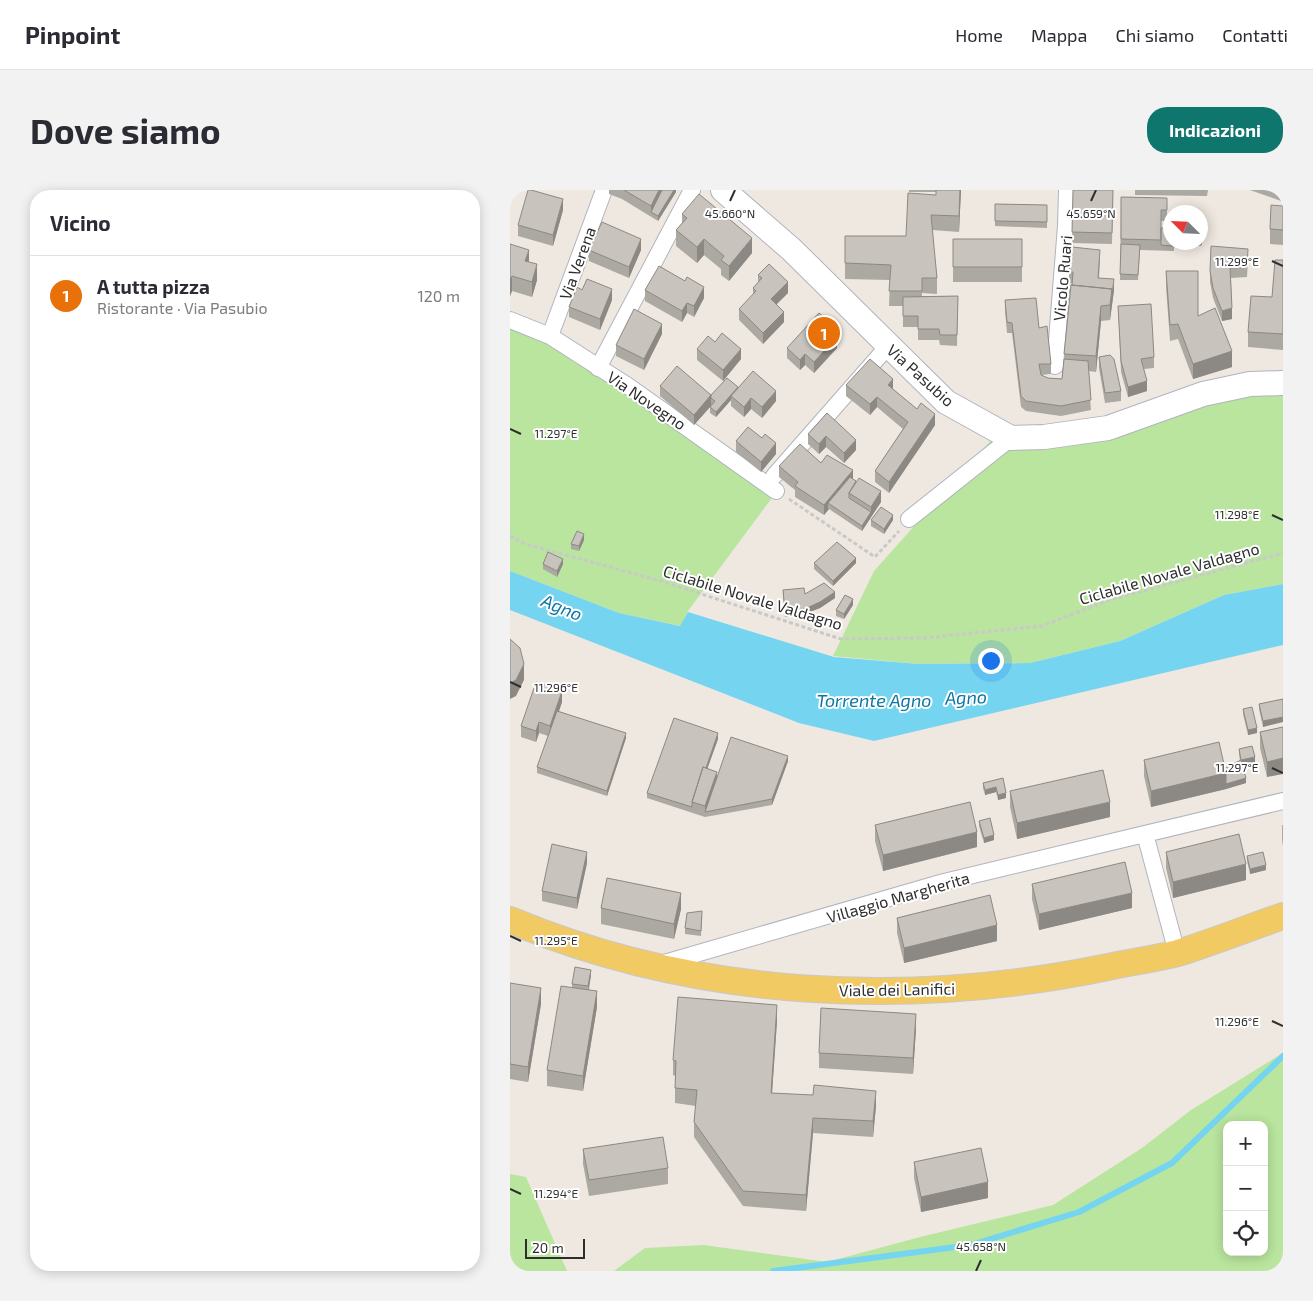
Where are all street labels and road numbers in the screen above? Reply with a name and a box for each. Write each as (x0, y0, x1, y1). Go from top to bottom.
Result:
street label: Via Verena (555, 224, 599, 302)
street label: Vicolo Ruari (1049, 234, 1075, 322)
street label: Via Pasubio (884, 340, 958, 410)
street label: Via Novegno (604, 367, 690, 433)
street label: Ciclabile Novale Valdagno (1077, 538, 1261, 608)
street label: Ciclabile Novale Valdagno (661, 561, 845, 633)
street label: Villaggio Margherita (824, 868, 972, 926)
street label: Viale dei Lanifici (839, 978, 955, 1000)

